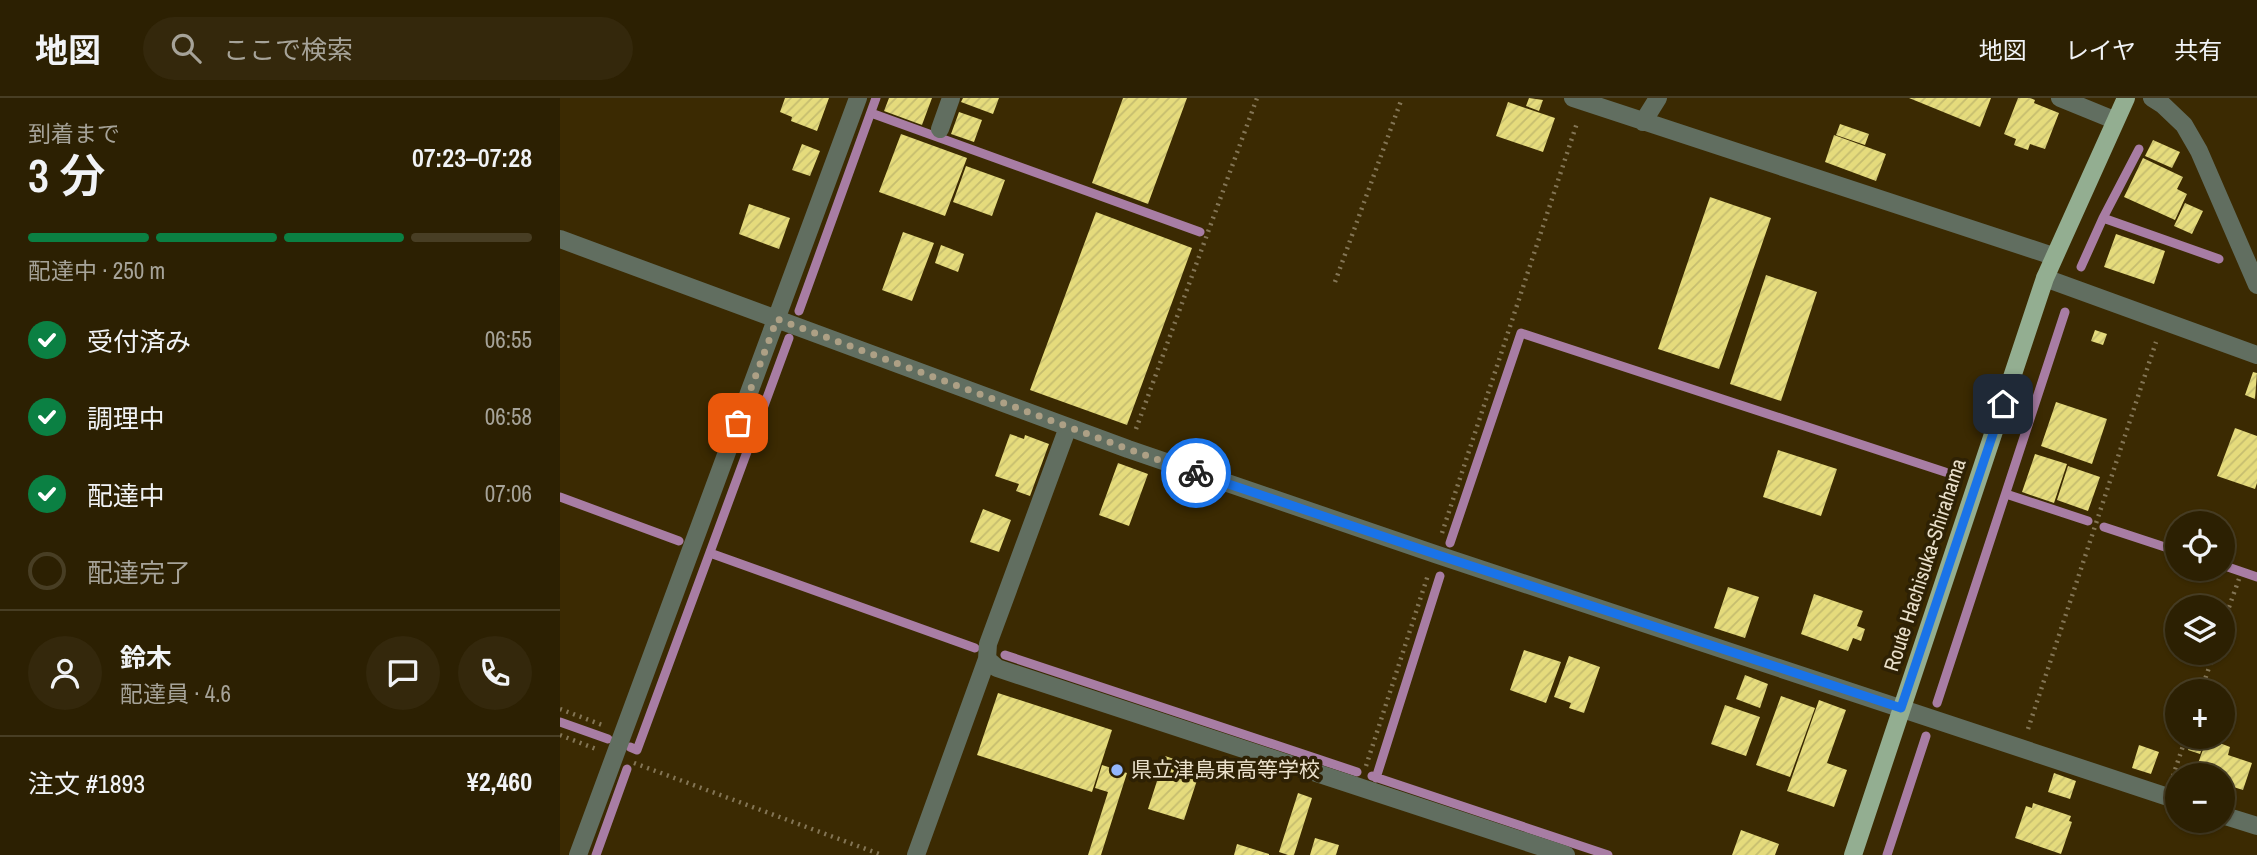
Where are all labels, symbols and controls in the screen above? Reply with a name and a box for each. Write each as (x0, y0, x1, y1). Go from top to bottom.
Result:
search box (143, 17, 633, 80)
text: 地図 (35, 28, 101, 72)
icon: search (167, 29, 205, 67)
text: ここで検索 (223, 32, 353, 67)
text: 地図 (1979, 34, 2027, 66)
text: レイヤ (2065, 34, 2136, 66)
text: 共有 (2174, 34, 2222, 66)
text: 到着まで (28, 118, 120, 149)
text: 07:23–07:28 (412, 140, 532, 175)
text: 3 分 (28, 144, 105, 206)
text: 配達中 · 250 m (28, 255, 165, 286)
icon: check (28, 321, 66, 359)
text: 受付済み (87, 324, 191, 359)
text: 06:55 (485, 324, 532, 355)
pin (1973, 374, 2033, 434)
icon: home (1984, 385, 2022, 423)
pin (708, 393, 768, 453)
icon: check (28, 398, 66, 436)
text: 調理中 (87, 401, 165, 436)
text: 06:58 (485, 401, 532, 432)
icon: bag (719, 404, 757, 442)
courier (1161, 438, 1231, 508)
icon: bike (1177, 454, 1215, 492)
street label: Route Hachisuka-Shirahama (1876, 454, 1973, 675)
icon: check (28, 475, 66, 513)
text: 配達中 (87, 478, 165, 513)
text: 07:06 (485, 478, 532, 509)
map controls (2165, 511, 2235, 833)
button: locate (2165, 511, 2235, 581)
text: 配達完了 (87, 555, 191, 590)
button: layers (2165, 595, 2235, 665)
button: person (28, 636, 102, 710)
button: chat (366, 636, 440, 710)
button: phone (458, 636, 532, 710)
text: 鈴木 (120, 640, 172, 675)
text: 配達員 · 4.6 (120, 678, 231, 709)
button: + (2165, 679, 2235, 749)
place label: 県立津島東高等学校 (1131, 755, 1320, 784)
marker: 県立津島東高等学校 (1109, 762, 1125, 778)
button: − (2165, 763, 2235, 833)
text: ¥2,460 (467, 764, 532, 799)
text: 注文 #1893 (28, 766, 145, 801)

